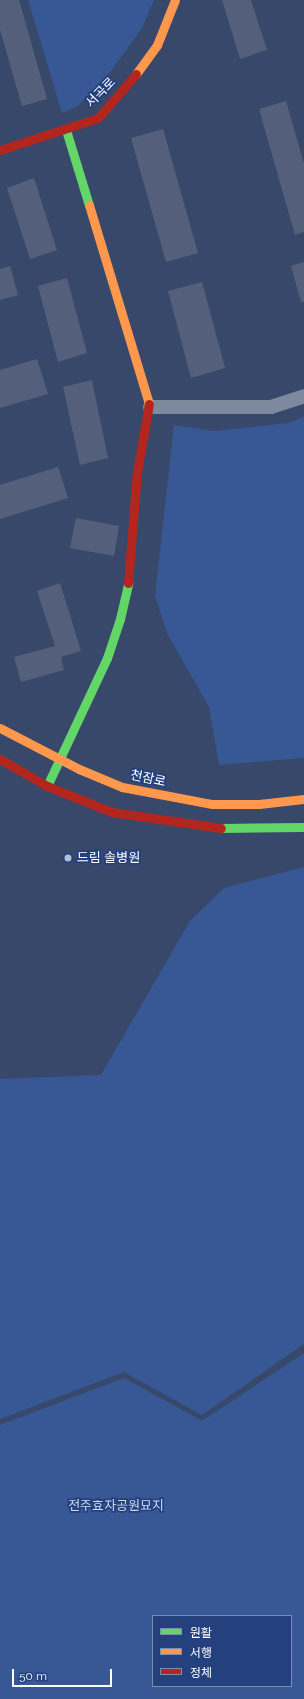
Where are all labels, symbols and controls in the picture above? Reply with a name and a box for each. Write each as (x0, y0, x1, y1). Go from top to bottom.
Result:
street label: 서곡로 (83, 75, 119, 111)
street label: 천잠로 (129, 768, 167, 790)
place label: 드림 솔병원 (77, 850, 140, 866)
marker: 드림 솔병원 (62, 852, 74, 864)
park label: 전주효자공원묘지 (68, 1498, 164, 1514)
legend (152, 1615, 292, 1687)
text: 원활 (190, 1626, 212, 1640)
text: 서행 (190, 1646, 212, 1660)
scale bar (14, 1661, 114, 1687)
text: 정체 (190, 1666, 212, 1680)
text: 50 m (19, 1669, 47, 1683)

